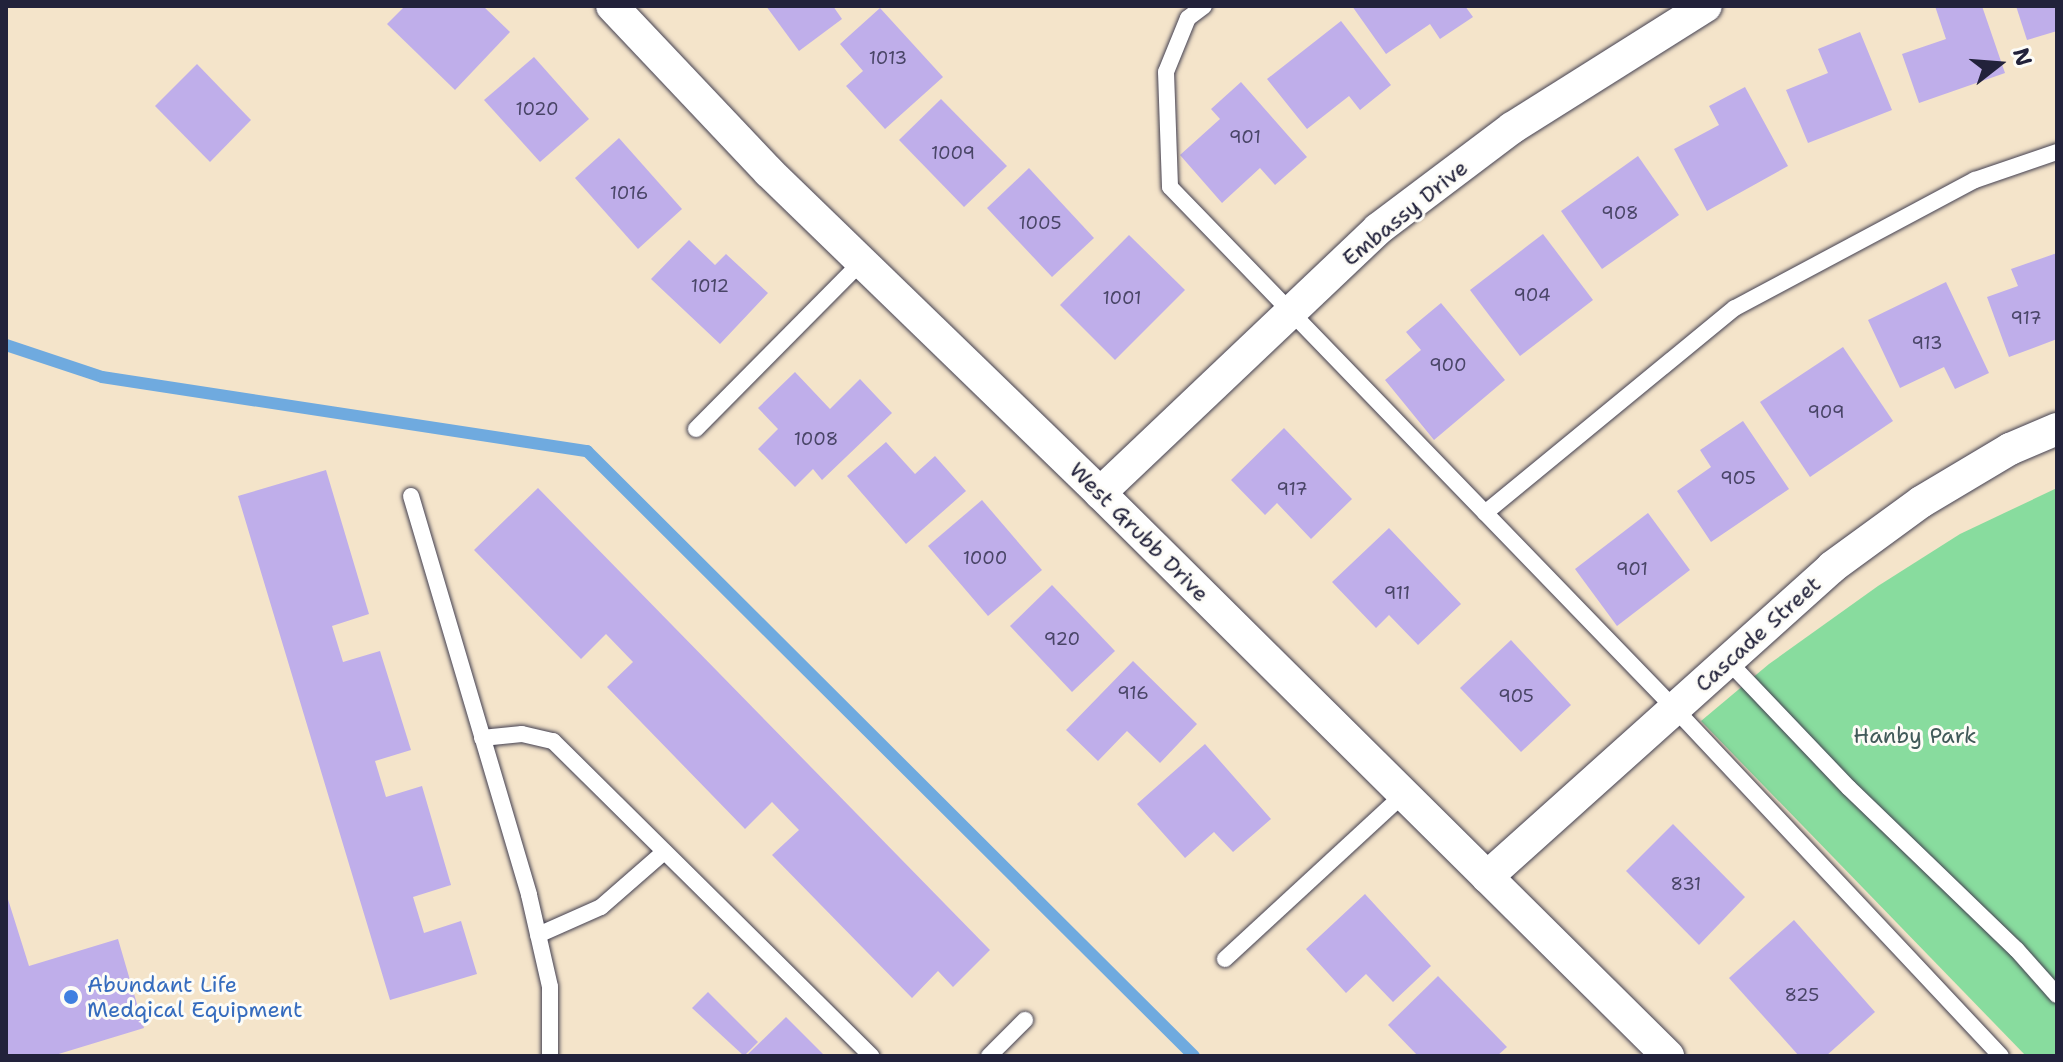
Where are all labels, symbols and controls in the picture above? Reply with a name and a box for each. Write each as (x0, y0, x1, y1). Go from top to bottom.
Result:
north arrow (1959, 24, 2039, 104)
text: N (2006, 44, 2039, 69)
house number: 1013 (869, 47, 907, 69)
house number: 1020 (515, 98, 559, 120)
house number: 901 (1229, 126, 1261, 148)
house number: 1009 (931, 142, 975, 164)
street label: Embassy Drive (1337, 154, 1473, 272)
house number: 1016 (610, 182, 648, 204)
house number: 908 (1601, 202, 1639, 224)
house number: 1005 (1019, 212, 1061, 234)
house number: 1012 (691, 275, 729, 297)
house number: 904 (1514, 284, 1550, 306)
house number: 1001 (1102, 287, 1142, 309)
house number: 917 (2010, 307, 2042, 329)
house number: 913 (1911, 332, 1943, 354)
house number: 900 (1429, 354, 1467, 376)
house number: 909 (1807, 401, 1845, 423)
house number: 1008 (794, 428, 838, 450)
street label: West Grubb Drive (1064, 457, 1214, 607)
house number: 905 (1720, 467, 1756, 489)
house number: 917 (1276, 478, 1308, 500)
house number: 1000 (963, 547, 1007, 569)
house number: 901 (1616, 558, 1648, 580)
street label: Cascade Street (1690, 571, 1826, 697)
house number: 911 (1384, 582, 1410, 604)
house number: 920 (1044, 628, 1080, 650)
house number: 916 (1117, 682, 1149, 704)
house number: 905 (1498, 685, 1534, 707)
park label: Hanby Park (1853, 723, 1977, 749)
house number: 831 (1671, 873, 1701, 895)
place label: Abundant Life Medqical Equipment (87, 971, 303, 1022)
house number: 825 (1785, 984, 1819, 1006)
marker: Abundant Life Medqical Equipment (62, 988, 80, 1006)

